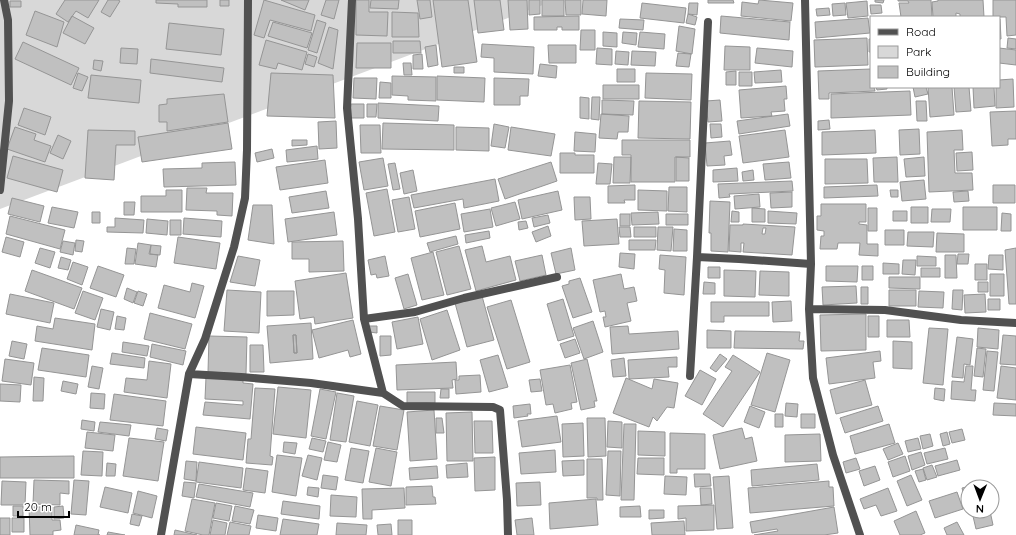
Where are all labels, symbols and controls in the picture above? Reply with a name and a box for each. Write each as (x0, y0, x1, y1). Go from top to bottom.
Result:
legend (870, 16, 1000, 88)
text: Road (906, 24, 936, 39)
text: Park (906, 44, 931, 59)
text: Building (906, 64, 950, 79)
north arrow (960, 479, 1000, 519)
scale bar (18, 493, 69, 519)
text: 20 m (24, 499, 52, 514)
text: N (976, 502, 984, 516)

